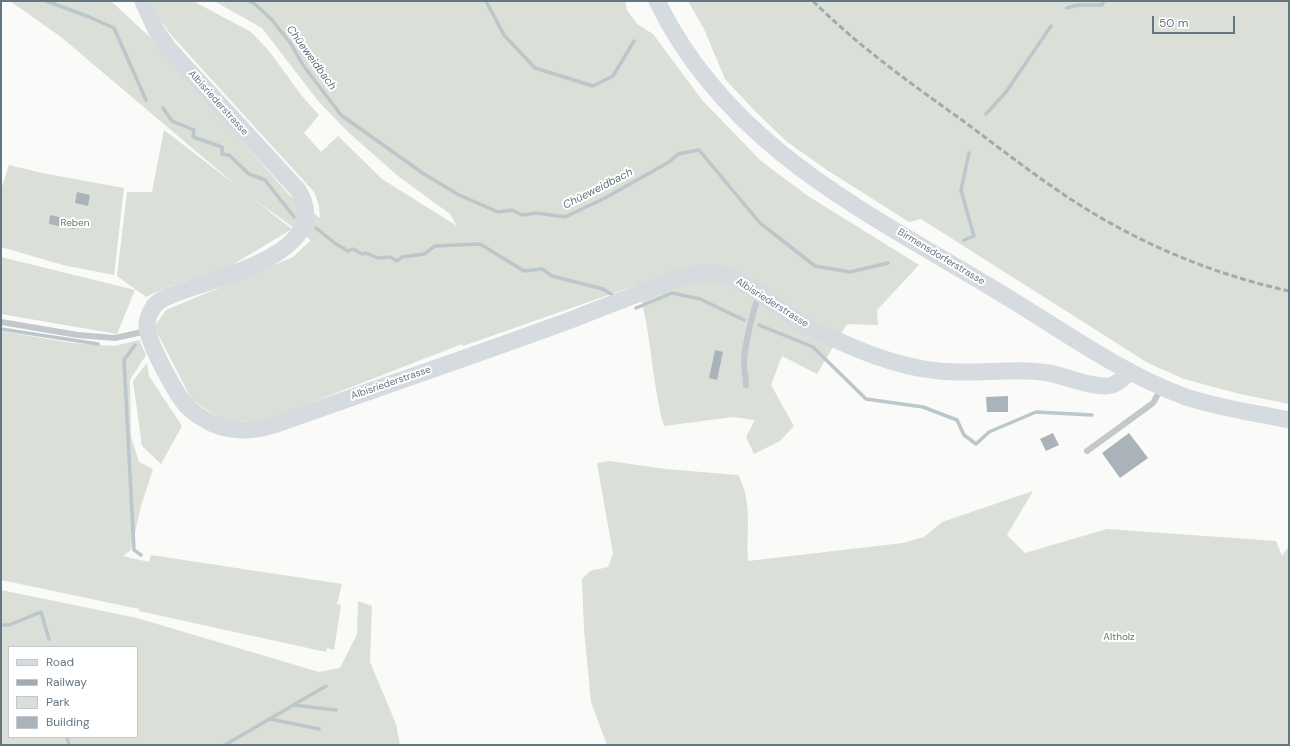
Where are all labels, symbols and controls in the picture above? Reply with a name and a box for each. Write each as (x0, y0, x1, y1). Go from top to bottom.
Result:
scale bar (1154, 8, 1237, 34)
text: 50 m (1159, 15, 1188, 31)
water label: Chüeweidbach (283, 23, 339, 93)
street label: Albisriederstrasse (186, 68, 250, 138)
water label: Chüeweidbach (561, 166, 635, 212)
park label: Reben (61, 217, 89, 229)
street label: Birmensdorferstrasse (895, 226, 987, 288)
street label: Albisriederstrasse (733, 276, 811, 330)
street label: Albisriederstrasse (350, 364, 432, 402)
park label: Altholz (1103, 631, 1135, 643)
legend (8, 646, 138, 738)
text: Road (46, 654, 74, 670)
text: Railway (46, 674, 87, 690)
text: Park (46, 694, 70, 710)
text: Building (46, 714, 90, 730)

